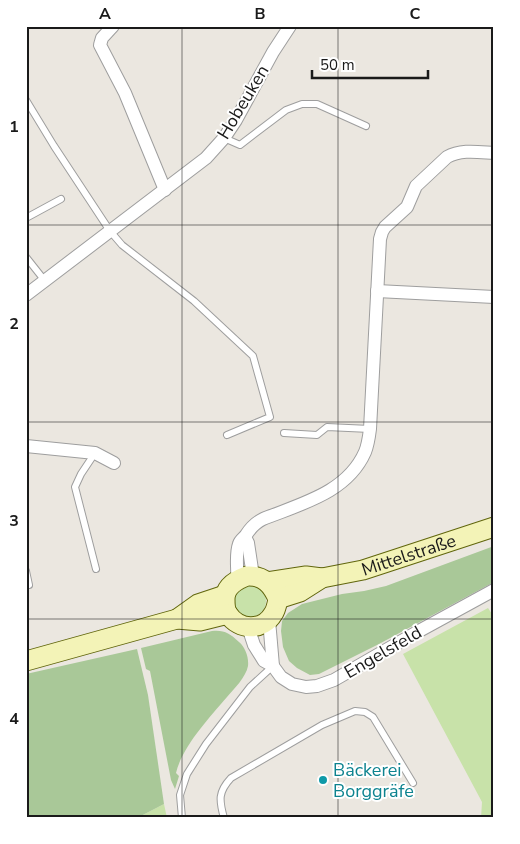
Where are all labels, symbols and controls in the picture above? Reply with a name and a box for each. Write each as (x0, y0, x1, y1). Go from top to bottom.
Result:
text: A (99, 3, 111, 25)
text: B (254, 3, 266, 25)
text: C (410, 3, 421, 25)
scale bar (312, 48, 429, 80)
text: 50 m (320, 55, 355, 75)
street label: Hobeuken (211, 60, 275, 144)
text: 1 (9, 116, 19, 138)
text: 2 (9, 313, 19, 335)
text: 3 (9, 510, 19, 532)
street label: Mittelstraße (358, 528, 459, 582)
street label: Engelsfeld (340, 620, 426, 684)
text: 4 (9, 708, 19, 730)
place label: Bäckerei Borggräfe (333, 758, 414, 803)
marker: Bäckerei Borggräfe (317, 774, 329, 786)

